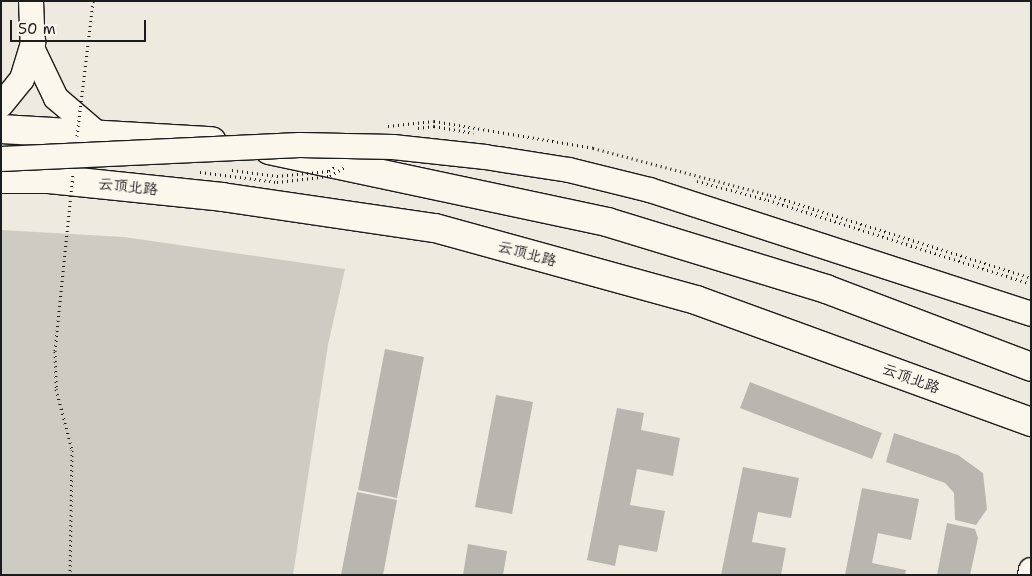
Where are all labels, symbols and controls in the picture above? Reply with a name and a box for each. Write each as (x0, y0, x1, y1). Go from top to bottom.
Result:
scale bar (12, 10, 149, 42)
text: 50 m (18, 19, 56, 39)
street label: 云顶北路 (97, 175, 159, 199)
street label: 云顶北路 (496, 238, 558, 270)
street label: 云顶北路 (880, 360, 942, 398)

